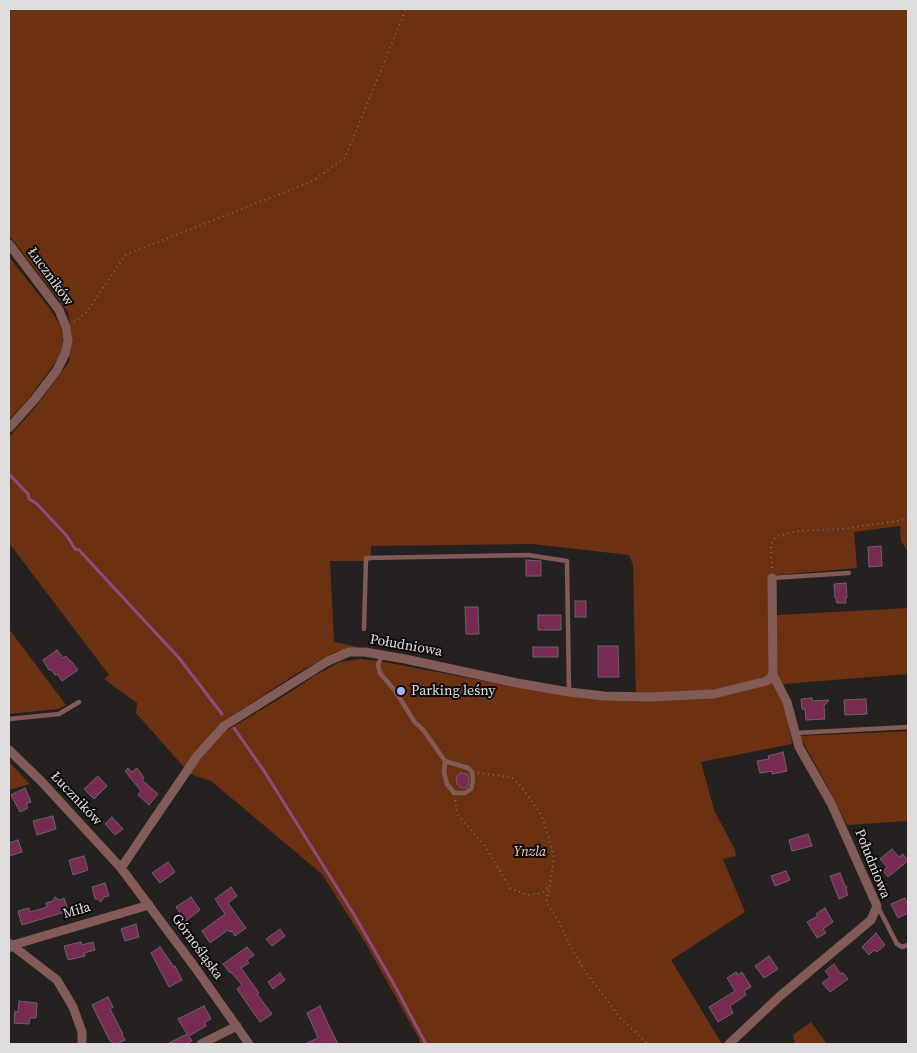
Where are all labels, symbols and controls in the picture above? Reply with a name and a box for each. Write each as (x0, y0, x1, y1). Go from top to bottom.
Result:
street label: Łuczników (23, 245, 77, 309)
street label: Południowa (368, 631, 444, 661)
place label: Parking leśny (411, 683, 496, 699)
marker: Parking leśny (395, 685, 407, 697)
street label: Łuczników (47, 769, 105, 829)
street label: Południowa (850, 827, 894, 901)
park label: Ynzla (514, 844, 546, 860)
street label: Miła (61, 899, 93, 923)
street label: Górnośląska (168, 911, 226, 983)

